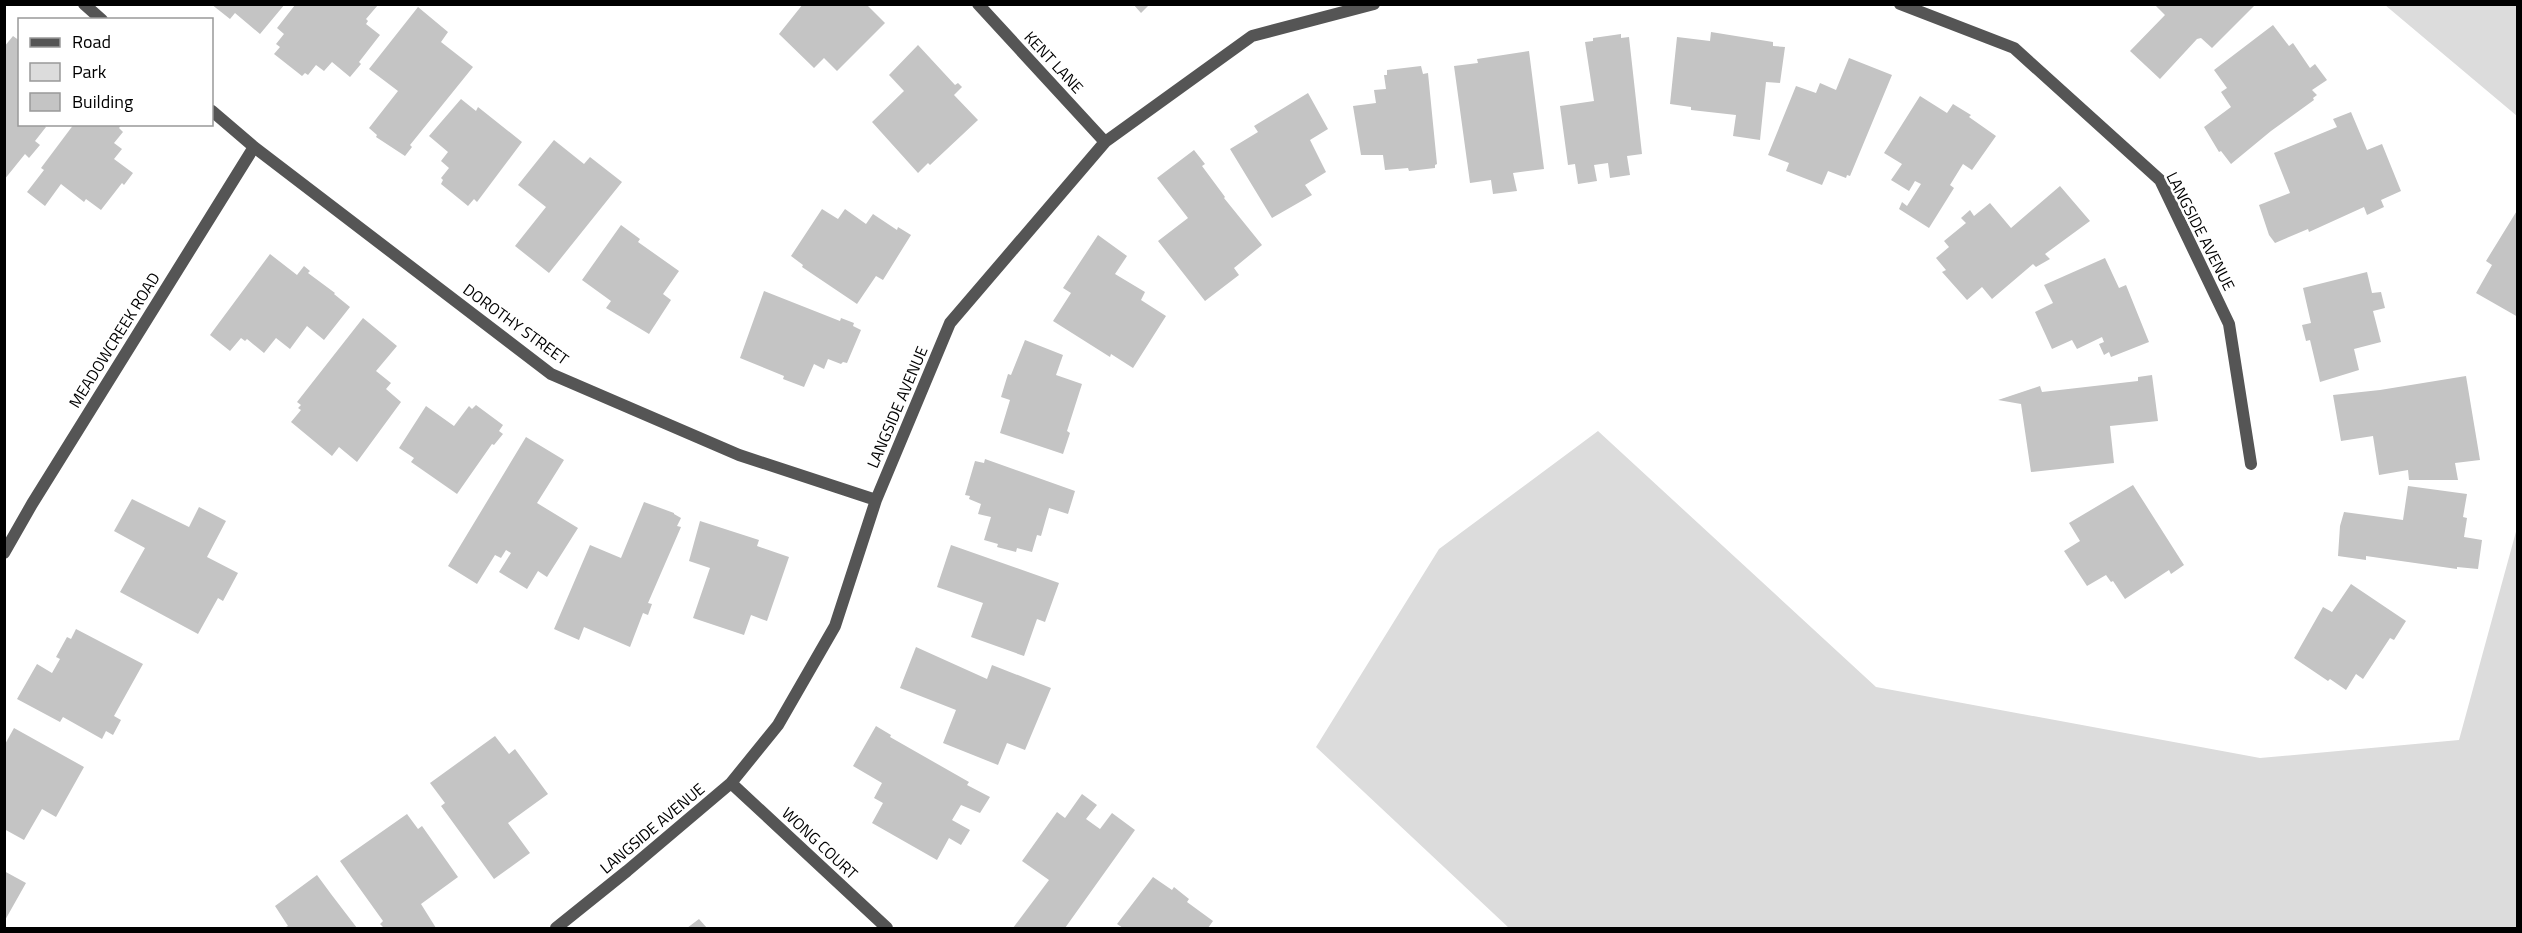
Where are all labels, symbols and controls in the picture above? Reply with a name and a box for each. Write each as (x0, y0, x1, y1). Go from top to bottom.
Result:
legend (18, 18, 213, 126)
street label: KENT LANE (1019, 25, 1089, 99)
text: Road (72, 28, 111, 55)
text: Park (72, 58, 107, 85)
text: Building (72, 88, 133, 115)
street label: LANGSIDE AVENUE (2161, 167, 2241, 295)
street label: MEADOWCREEK ROAD (63, 268, 165, 412)
street label: DOROTHY STREET (458, 277, 574, 371)
street label: LANGSIDE AVENUE (860, 342, 934, 472)
street label: LANGSIDE AVENUE (594, 777, 710, 879)
street label: WONG COURT (777, 801, 864, 885)

